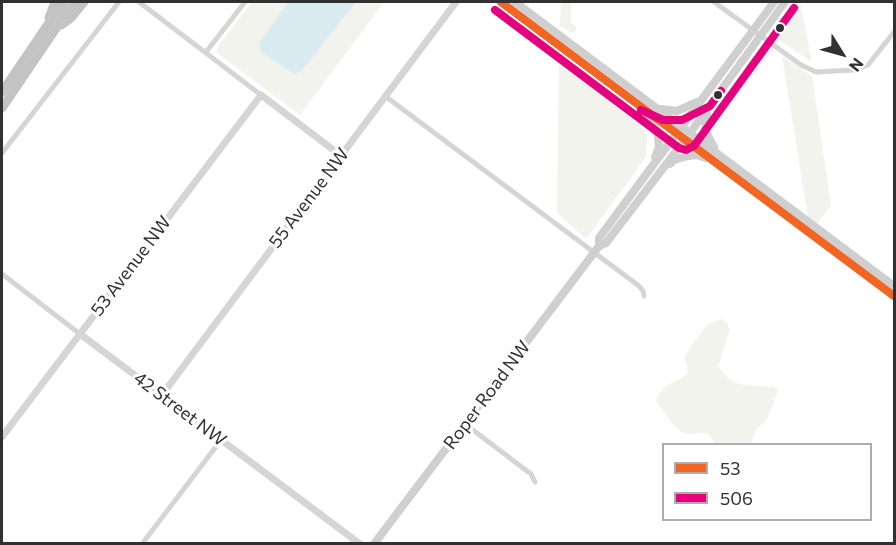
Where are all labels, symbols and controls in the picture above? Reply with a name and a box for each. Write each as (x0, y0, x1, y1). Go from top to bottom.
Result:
unlabelled marker (774, 22, 786, 34)
north arrow (812, 24, 872, 84)
text: N (846, 55, 868, 76)
unlabelled marker (712, 89, 724, 101)
street label: 55 Avenue NW (264, 144, 354, 252)
street label: 53 Avenue NW (86, 212, 176, 320)
street label: Roper Road NW (439, 336, 535, 454)
street label: 42 Street NW (129, 367, 231, 451)
legend (662, 443, 872, 521)
text: 53 (720, 457, 741, 479)
text: 506 (720, 487, 753, 509)

